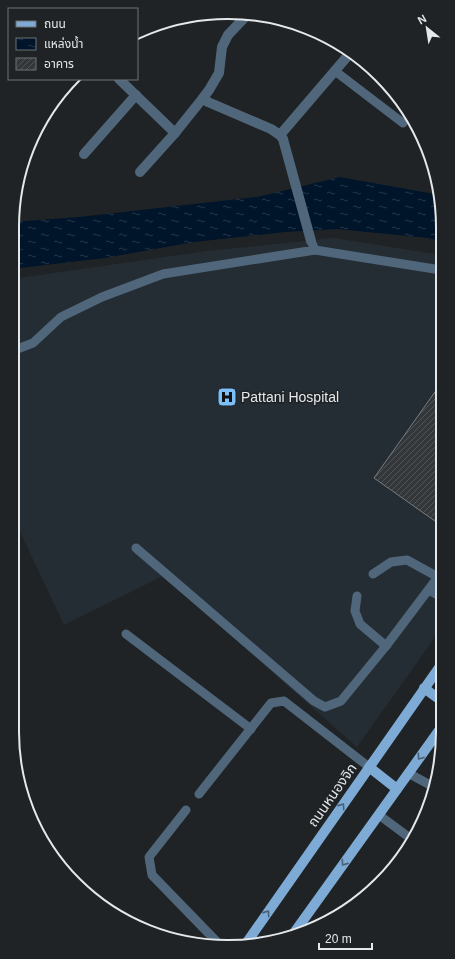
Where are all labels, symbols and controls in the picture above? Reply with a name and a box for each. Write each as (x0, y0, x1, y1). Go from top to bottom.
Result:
legend (8, 8, 138, 80)
north arrow (407, 8, 447, 48)
text: N (416, 12, 428, 27)
text: ถนน (44, 17, 66, 31)
text: แหล่งน้ำ (44, 35, 83, 51)
text: อาคาร (44, 57, 74, 71)
hospital icon: Pattani Hospital (216, 386, 238, 408)
place label: Pattani Hospital (241, 389, 339, 405)
one-way arrow (417, 753, 425, 760)
street label: ถนนหนองจิก (304, 760, 360, 830)
one-way arrow (337, 804, 344, 811)
one-way arrow (342, 858, 349, 865)
one-way arrow (262, 910, 270, 917)
scale bar (319, 925, 372, 951)
text: 20 m (325, 932, 352, 946)

